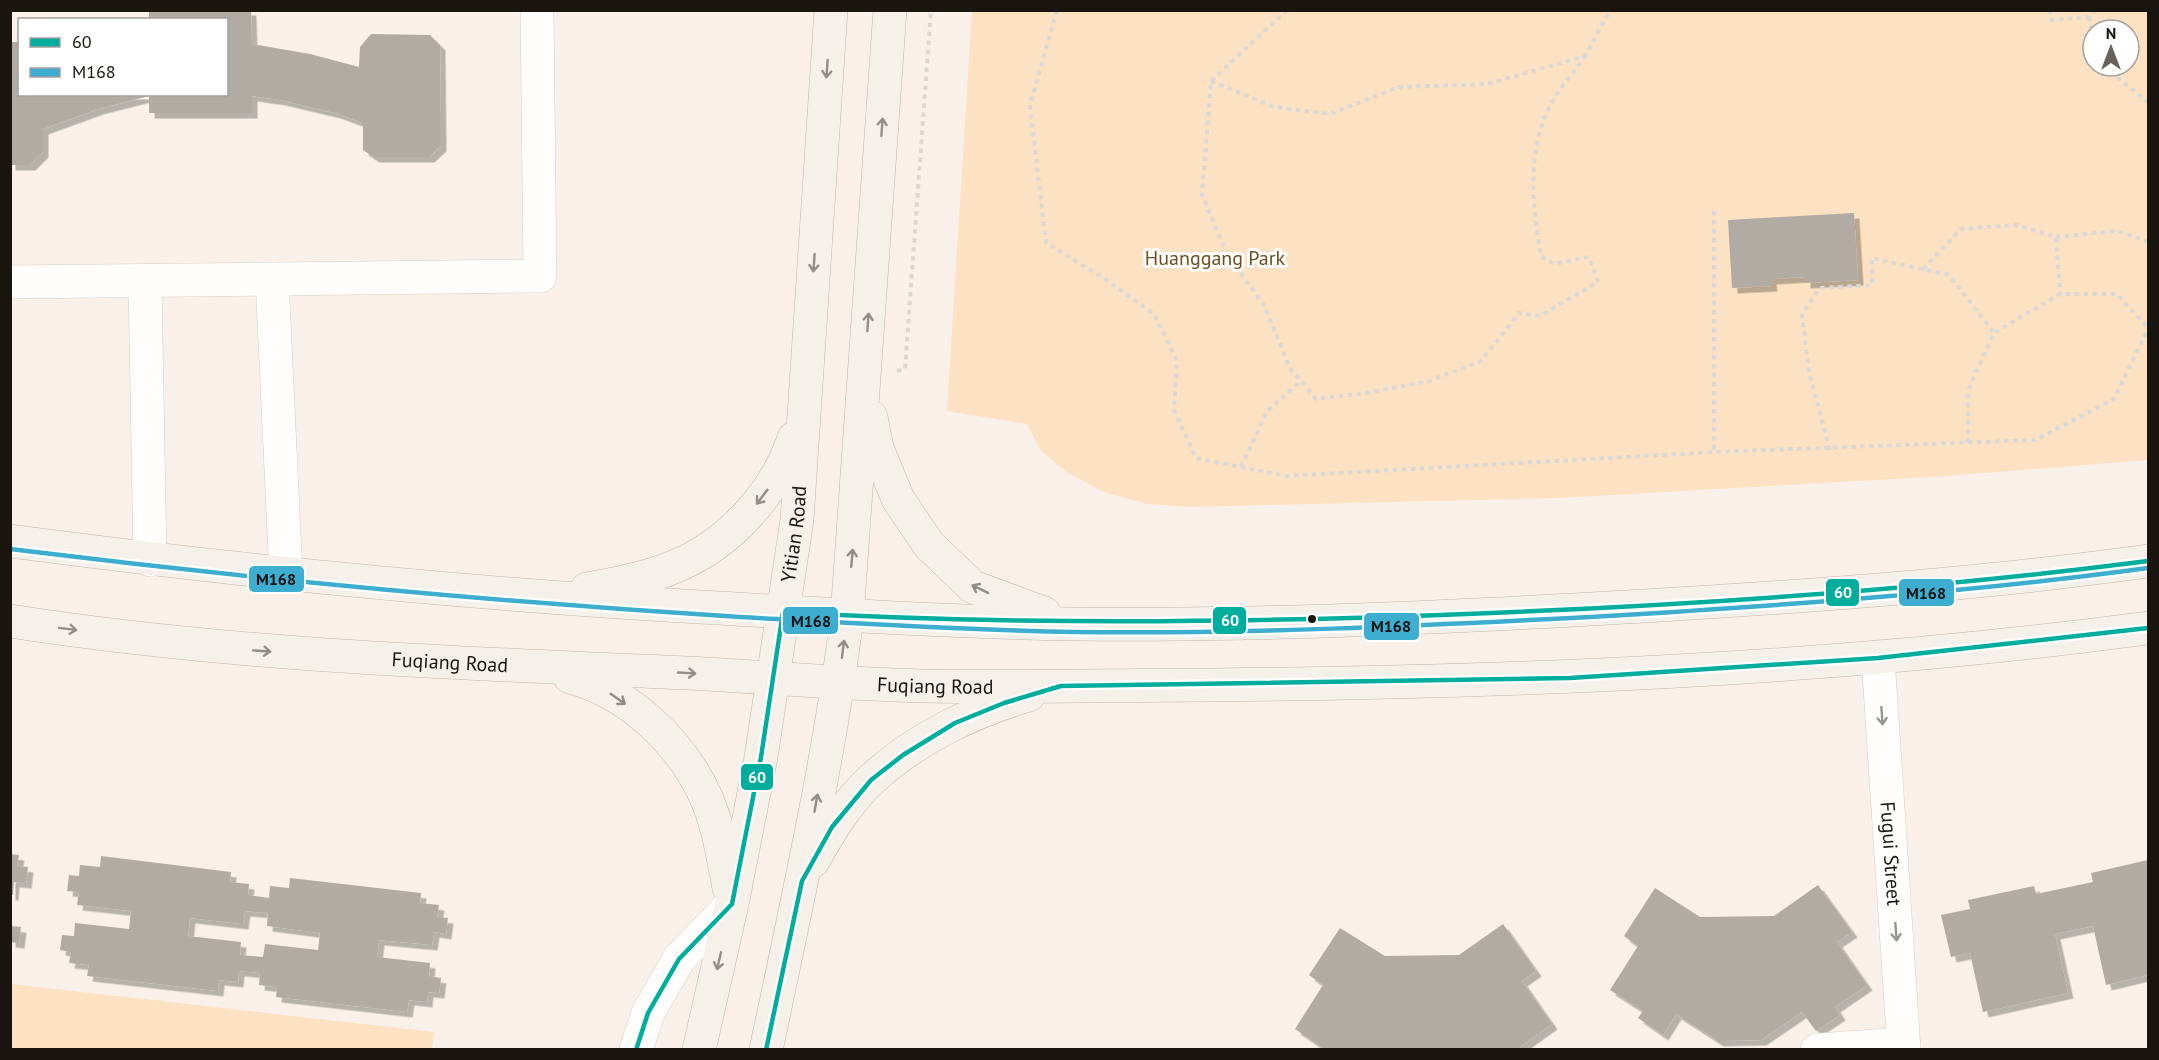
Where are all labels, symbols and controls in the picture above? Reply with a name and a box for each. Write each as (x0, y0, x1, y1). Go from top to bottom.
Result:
legend (18, 18, 228, 96)
north arrow (2081, 18, 2141, 78)
text: N (2106, 23, 2116, 43)
text: 60 (72, 30, 92, 53)
one-way arrow (821, 58, 832, 78)
text: M168 (72, 60, 116, 83)
one-way arrow (877, 118, 888, 138)
park label: Huanggang Park (1145, 245, 1286, 271)
one-way arrow (808, 253, 819, 273)
one-way arrow (863, 312, 874, 332)
street label: Yitian Road (775, 485, 812, 584)
one-way arrow (756, 489, 768, 505)
one-way arrow (847, 549, 858, 569)
line badge: M168 (248, 565, 305, 593)
text: M168 (256, 569, 296, 589)
line badge: 60 (1825, 578, 1860, 607)
line badge: M168 (1898, 578, 1955, 607)
one-way arrow (971, 582, 989, 594)
text: 60 (1834, 582, 1852, 602)
text: M168 (1906, 583, 1946, 603)
line badge: M168 (782, 606, 839, 635)
line badge: 60 (1212, 606, 1247, 635)
text: 60 (1221, 610, 1239, 630)
text: M168 (791, 611, 831, 631)
line badge: M168 (1363, 612, 1420, 641)
unlabelled marker (1306, 613, 1318, 625)
text: M168 (1371, 616, 1411, 636)
one-way arrow (58, 624, 78, 635)
one-way arrow (837, 640, 848, 660)
one-way arrow (252, 646, 272, 657)
street label: Fuqiang Road (391, 646, 509, 678)
one-way arrow (677, 668, 697, 679)
street label: Fuqiang Road (876, 671, 994, 700)
one-way arrow (610, 693, 626, 705)
one-way arrow (1877, 706, 1888, 726)
line badge: 60 (740, 763, 774, 791)
text: 60 (748, 767, 766, 787)
one-way arrow (811, 793, 822, 813)
street label: Fugui Street (1875, 801, 1907, 907)
one-way arrow (1891, 921, 1902, 941)
one-way arrow (713, 951, 724, 970)

